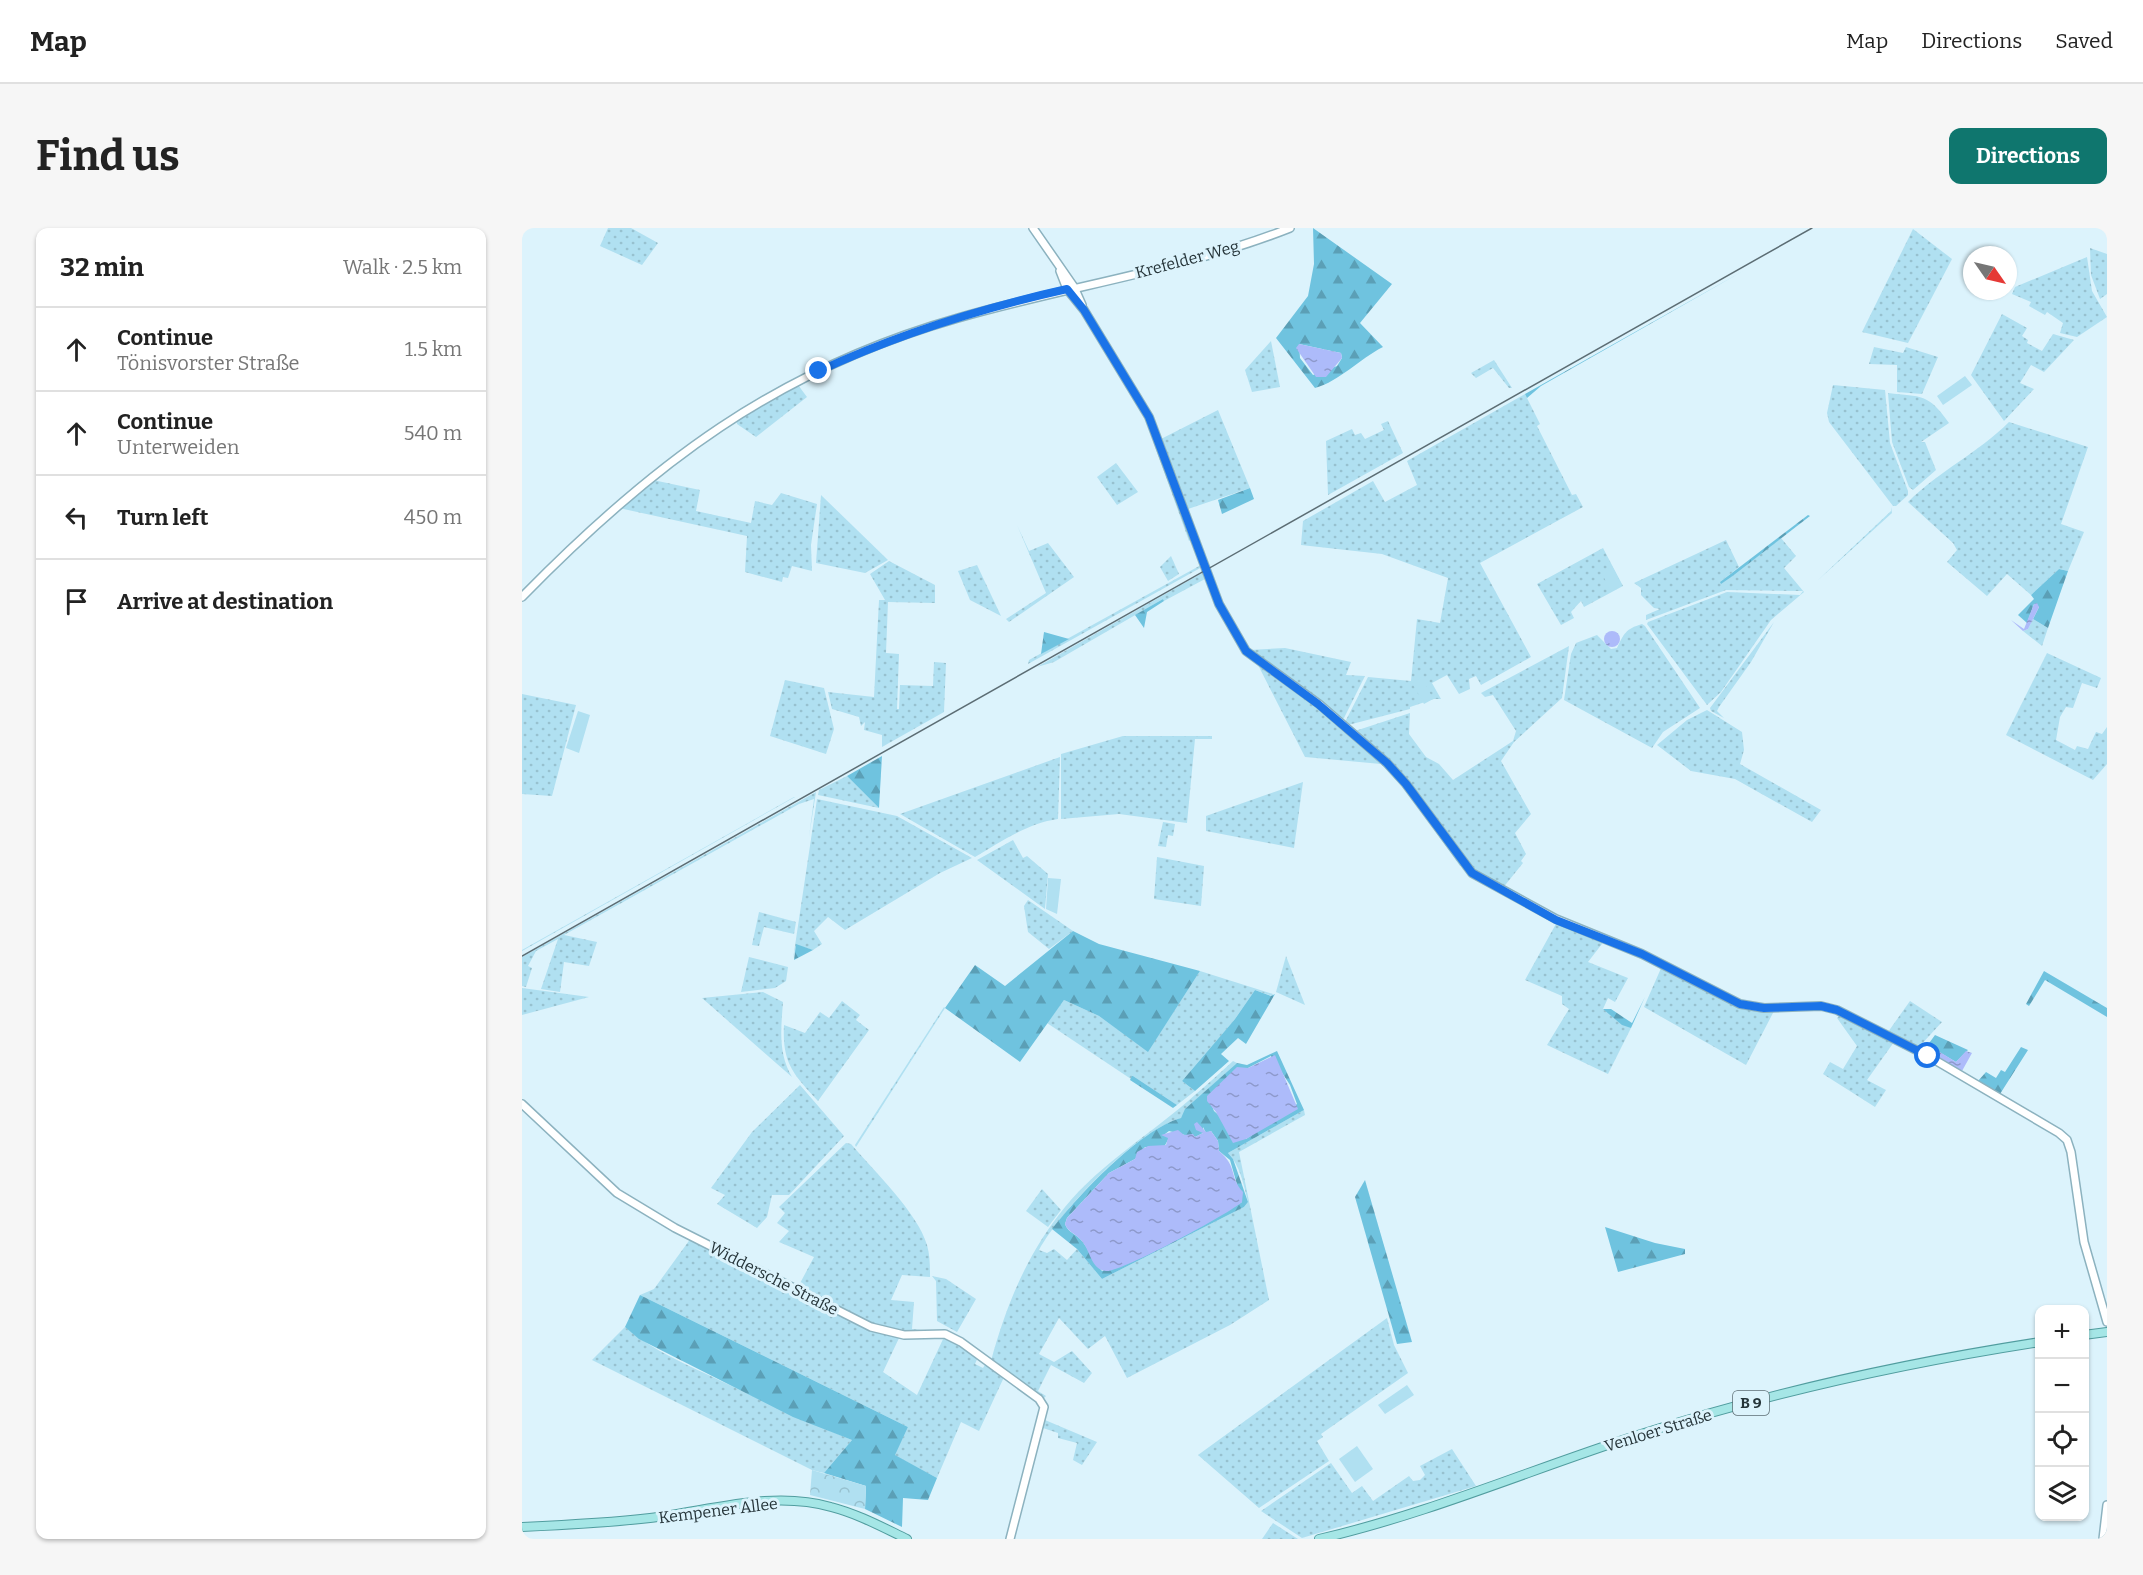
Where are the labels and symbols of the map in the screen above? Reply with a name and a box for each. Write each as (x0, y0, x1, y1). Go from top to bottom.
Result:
street label: Krefelder Weg (1133, 236, 1241, 282)
north arrow (1963, 246, 2017, 300)
route end (805, 357, 831, 383)
route start (1914, 1042, 1940, 1068)
street label: Widdersche Straße (706, 1238, 841, 1319)
road number: B 9 (1733, 1391, 1769, 1415)
street label: Venloer Straße (1602, 1405, 1714, 1456)
street label: Kempener Allee (657, 1494, 779, 1527)

